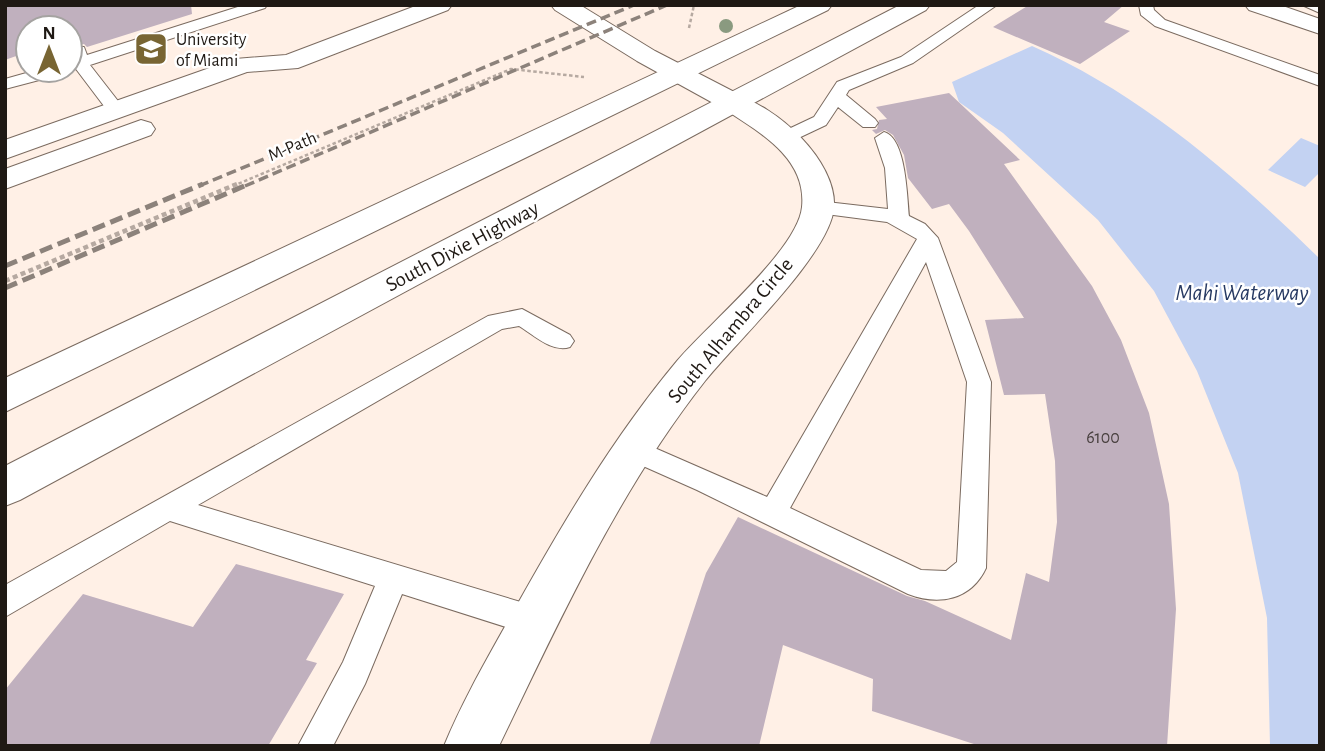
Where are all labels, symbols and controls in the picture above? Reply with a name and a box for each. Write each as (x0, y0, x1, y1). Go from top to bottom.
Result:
north arrow (14, 14, 84, 84)
text: N (42, 24, 56, 43)
school or university icon: University of Miami (132, 30, 170, 68)
place label: University of Miami (176, 31, 247, 70)
street label: M-Path (265, 129, 319, 165)
street label: South Dixie Highway (382, 197, 542, 296)
street label: South Alhambra Circle (664, 254, 797, 407)
water label: Mahi Waterway (1176, 282, 1309, 305)
house number: 6100 (1086, 429, 1120, 447)

